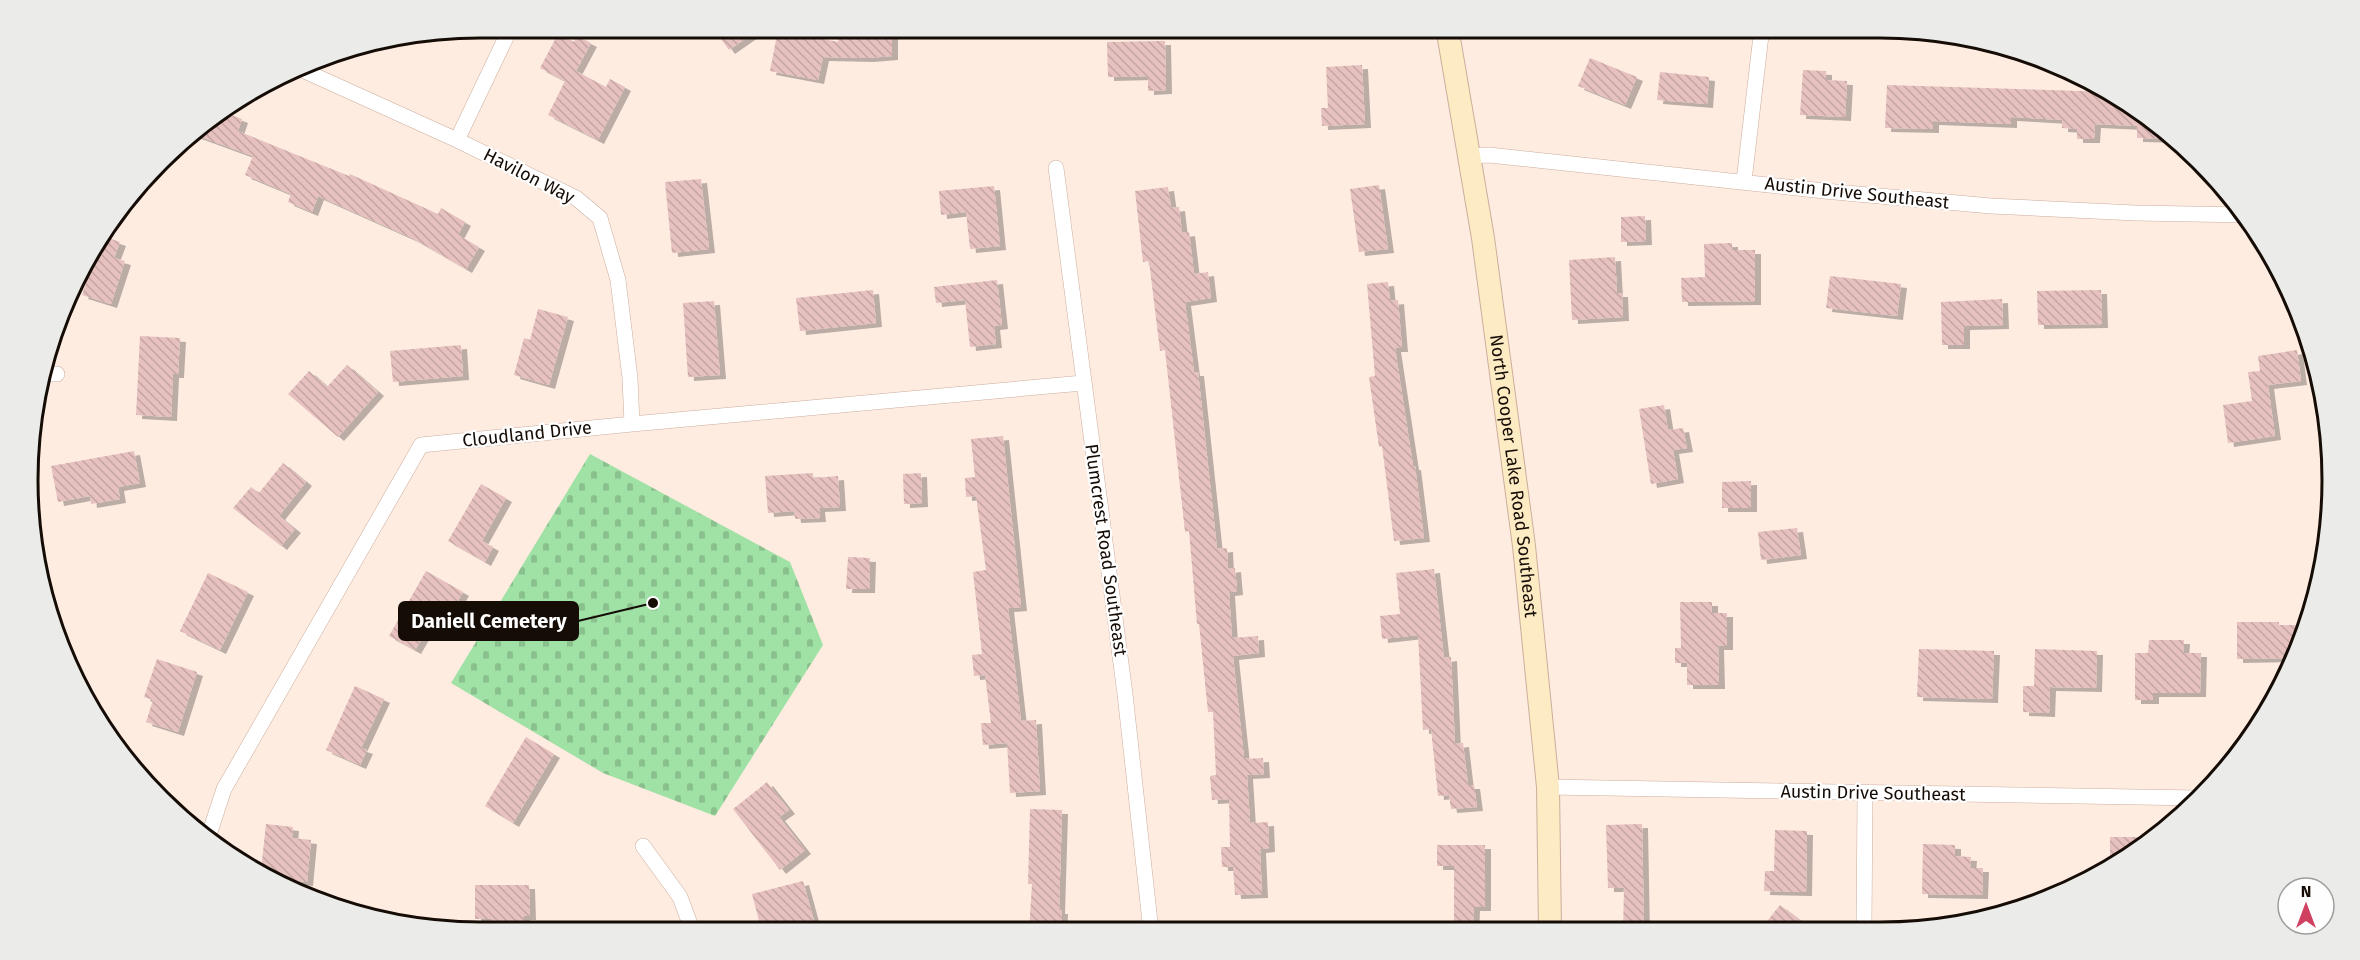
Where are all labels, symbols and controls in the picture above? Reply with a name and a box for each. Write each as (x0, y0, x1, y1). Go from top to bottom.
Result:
street label: Havilon Way (480, 144, 578, 208)
street label: Austin Drive Southeast (1764, 172, 1951, 214)
street label: North Cooper Lake Road Southeast (1485, 333, 1542, 619)
street label: Cloudland Drive (461, 416, 593, 452)
street label: Plumcrest Road Southeast (1080, 442, 1132, 658)
callout: Daniell Cemetery (399, 602, 578, 640)
text: Daniell Cemetery (411, 609, 567, 633)
street label: Austin Drive Southeast (1780, 780, 1966, 806)
north arrow (2276, 876, 2336, 936)
text: N (2301, 882, 2311, 901)

